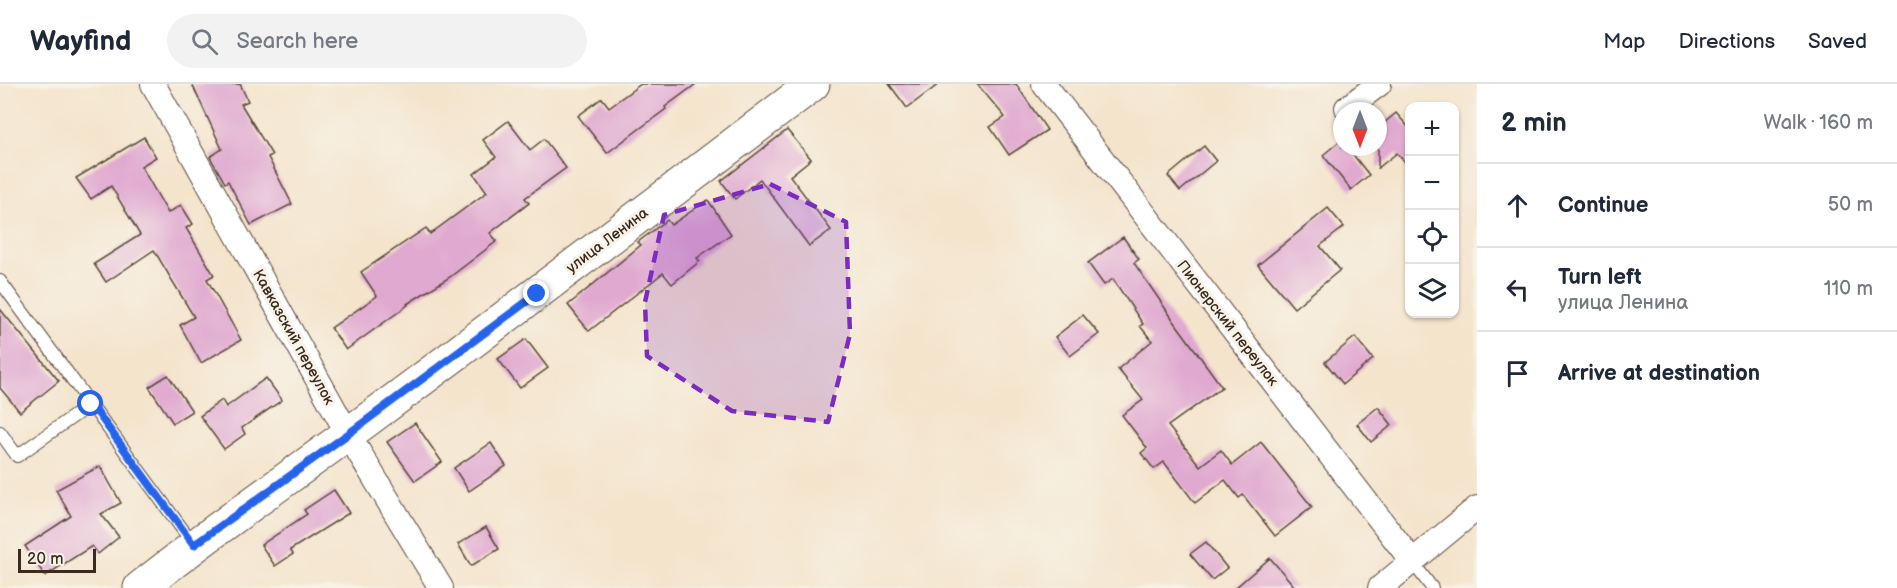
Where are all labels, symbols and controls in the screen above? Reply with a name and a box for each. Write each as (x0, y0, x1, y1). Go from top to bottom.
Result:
search box (167, 14, 587, 68)
text: Wayfind (30, 25, 131, 58)
icon: search (188, 25, 221, 58)
text: Search here (236, 28, 358, 55)
text: Map (1603, 29, 1646, 54)
text: Directions (1679, 29, 1775, 54)
text: Saved (1808, 29, 1867, 54)
north arrow (1333, 102, 1387, 156)
map controls (1405, 102, 1459, 318)
button: + (1405, 102, 1459, 156)
text: 2 min (1501, 108, 1567, 139)
text: Walk · 160 m (1764, 111, 1873, 135)
button: − (1405, 156, 1459, 210)
icon: ahead (1501, 189, 1534, 222)
text: Continue (1558, 192, 1648, 219)
text: 50 m (1828, 193, 1873, 217)
street label: улица Ленина (563, 203, 652, 277)
button: locate (1405, 210, 1459, 264)
street label: Пионерский переулок (1173, 257, 1283, 390)
button: layers (1405, 264, 1459, 318)
text: Turn left (1558, 264, 1642, 291)
street label: Кавказский переулок (248, 266, 339, 408)
icon: left (1501, 273, 1534, 306)
text: 110 m (1824, 277, 1873, 301)
route end (523, 280, 549, 306)
text: улица Ленина (1558, 291, 1688, 315)
icon: arrive (1501, 357, 1534, 390)
text: Arrive at destination (1558, 360, 1760, 387)
route start (77, 390, 103, 416)
scale bar (18, 546, 96, 574)
text: 20 m (27, 550, 63, 569)

